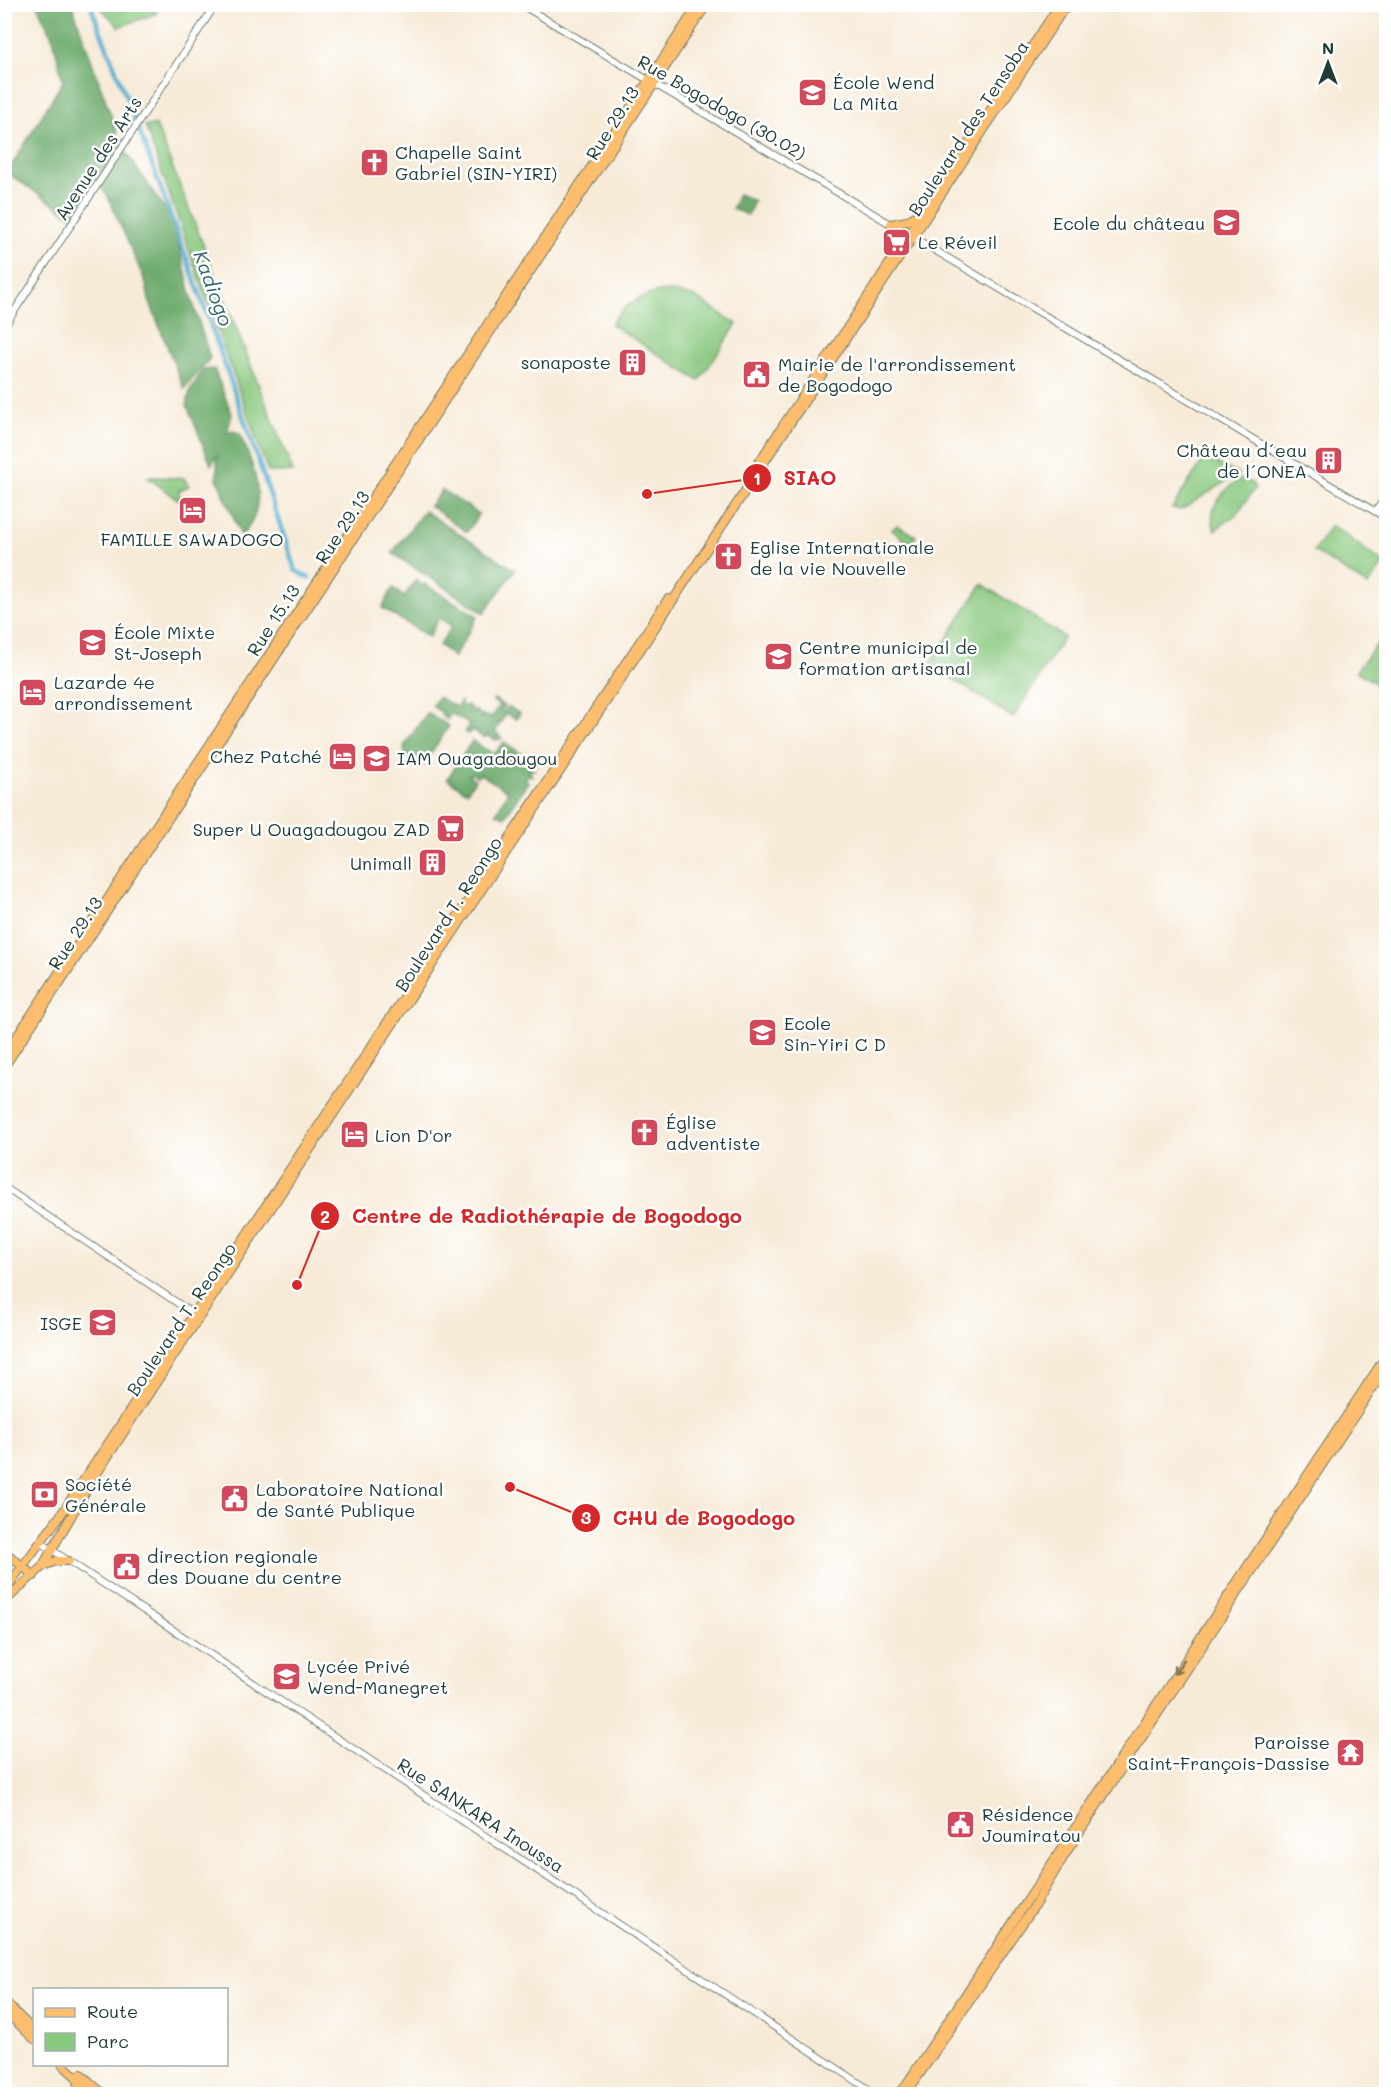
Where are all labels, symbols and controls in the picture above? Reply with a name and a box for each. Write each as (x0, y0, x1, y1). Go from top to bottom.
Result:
north arrow (1298, 33, 1358, 93)
street label: Boulevard des Tensoba (902, 36, 1034, 220)
text: N (1322, 37, 1334, 58)
street label: Rue Bogodogo (30.02) (633, 49, 811, 165)
place label: École Wend La Mita (833, 70, 934, 115)
school or university icon: École Wend La Mita (796, 76, 828, 108)
street label: Rue 29.13 (580, 81, 644, 165)
street label: Avenue des Arts (49, 91, 147, 225)
place label: Chapelle Saint Gabriel (SIN-YIRI) (395, 140, 557, 185)
church icon: Chapelle Saint Gabriel (SIN-YIRI) (358, 146, 390, 178)
school or university icon: Ecole du château (1210, 207, 1242, 239)
place label: Ecole du château (1053, 211, 1205, 235)
supermarket icon: Le Réveil (881, 226, 913, 258)
place label: Le Réveil (918, 230, 997, 254)
water label: Kadiogo (188, 247, 240, 330)
building icon: sonaposte (616, 346, 648, 378)
place label: sonaposte (521, 350, 611, 374)
place label: Mairie de l'arrondissement de Bogodogo (778, 352, 1016, 397)
public building icon: Mairie de l'arrondissement de Bogodogo (741, 358, 773, 390)
place label: Château d´eau de l´ONEA (1177, 438, 1307, 483)
building icon: Château d´eau de l´ONEA (1312, 444, 1344, 476)
callout: SIAO (742, 459, 849, 497)
text: SIAO (784, 464, 836, 490)
text: 1 (753, 466, 761, 490)
street label: Rue 29.13 (309, 486, 375, 568)
hotel icon: FAMILLE SAWADOGO (176, 494, 208, 526)
place label: FAMILLE SAWADOGO (101, 527, 283, 551)
place label: Eglise Internationale de la vie Nouvelle (750, 535, 935, 580)
church icon: Eglise Internationale de la vie Nouvelle (713, 541, 745, 573)
street label: Rue 15.13 (241, 580, 305, 660)
place label: École Mixte St-Joseph (114, 620, 215, 665)
school or university icon: École Mixte St-Joseph (77, 626, 109, 658)
place label: Centre municipal de formation artisanal (799, 635, 978, 680)
school or university icon: Centre municipal de formation artisanal (762, 641, 794, 673)
place label: Lazarde 4e arrondissement (54, 670, 193, 715)
hotel icon: Lazarde 4e arrondissement (17, 676, 49, 708)
hotel icon: Chez Patché (327, 740, 359, 772)
school or university icon: IAM Ouagadougou (360, 742, 392, 774)
place label: Chez Patché (210, 744, 322, 768)
place label: IAM Ouagadougou (397, 746, 557, 770)
supermarket icon: Super U Ouagadougou ZAD (435, 813, 467, 845)
place label: Super U Ouagadougou ZAD (193, 817, 430, 841)
street label: Boulevard T. Reongo (389, 832, 507, 996)
building icon: Unimall (417, 847, 449, 879)
place label: Unimall (350, 851, 412, 875)
street label: Rue 29.13 (42, 892, 108, 974)
place label: Ecole Sin-Yiri C D (784, 1011, 886, 1056)
school or university icon: Ecole Sin-Yiri C D (747, 1017, 779, 1049)
place label: Église adventiste (666, 1110, 761, 1155)
church icon: Église adventiste (629, 1116, 661, 1148)
hotel icon: Lion D'or (338, 1119, 370, 1151)
place label: Lion D'or (375, 1123, 452, 1147)
callout: Centre de Radiothérapie de Bogodogo (310, 1197, 754, 1235)
text: Centre de Radiothérapie de Bogodogo (352, 1202, 742, 1228)
text: 2 (320, 1204, 330, 1228)
street label: Boulevard T. Reongo (121, 1237, 241, 1400)
school or university icon: ISGE (87, 1307, 119, 1339)
place label: ISGE (40, 1311, 82, 1335)
place label: Société Générale (65, 1472, 147, 1517)
place label: Laboratoire National de Santé Publique (256, 1477, 443, 1522)
bank icon: Société Générale (28, 1478, 60, 1510)
public building icon: Laboratoire National de Santé Publique (219, 1483, 251, 1515)
callout: CHU de Bogodogo (571, 1499, 807, 1537)
text: CHU de Bogodogo (613, 1504, 795, 1530)
text: 3 (581, 1505, 592, 1529)
place label: direction regionale des Douane du centre (147, 1544, 342, 1589)
public building icon: direction regionale des Douane du centre (110, 1550, 142, 1582)
place label: Lycée Privé Wend-Manegret (307, 1654, 448, 1699)
one-way arrow (1173, 1659, 1186, 1676)
school or university icon: Lycée Privé Wend-Manegret (270, 1660, 302, 1692)
place label: Paroisse Saint-François-Dassise (1128, 1730, 1330, 1775)
temple icon: Paroisse Saint-François-Dassise (1335, 1736, 1367, 1768)
street label: Rue SANKARA Inoussa (393, 1752, 569, 1878)
place label: Résidence Joumiratou (982, 1802, 1081, 1847)
public building icon: Résidence Joumiratou (945, 1808, 977, 1840)
legend (33, 1988, 228, 2066)
text: Route (87, 1999, 138, 2023)
text: Parc (87, 2029, 129, 2053)

